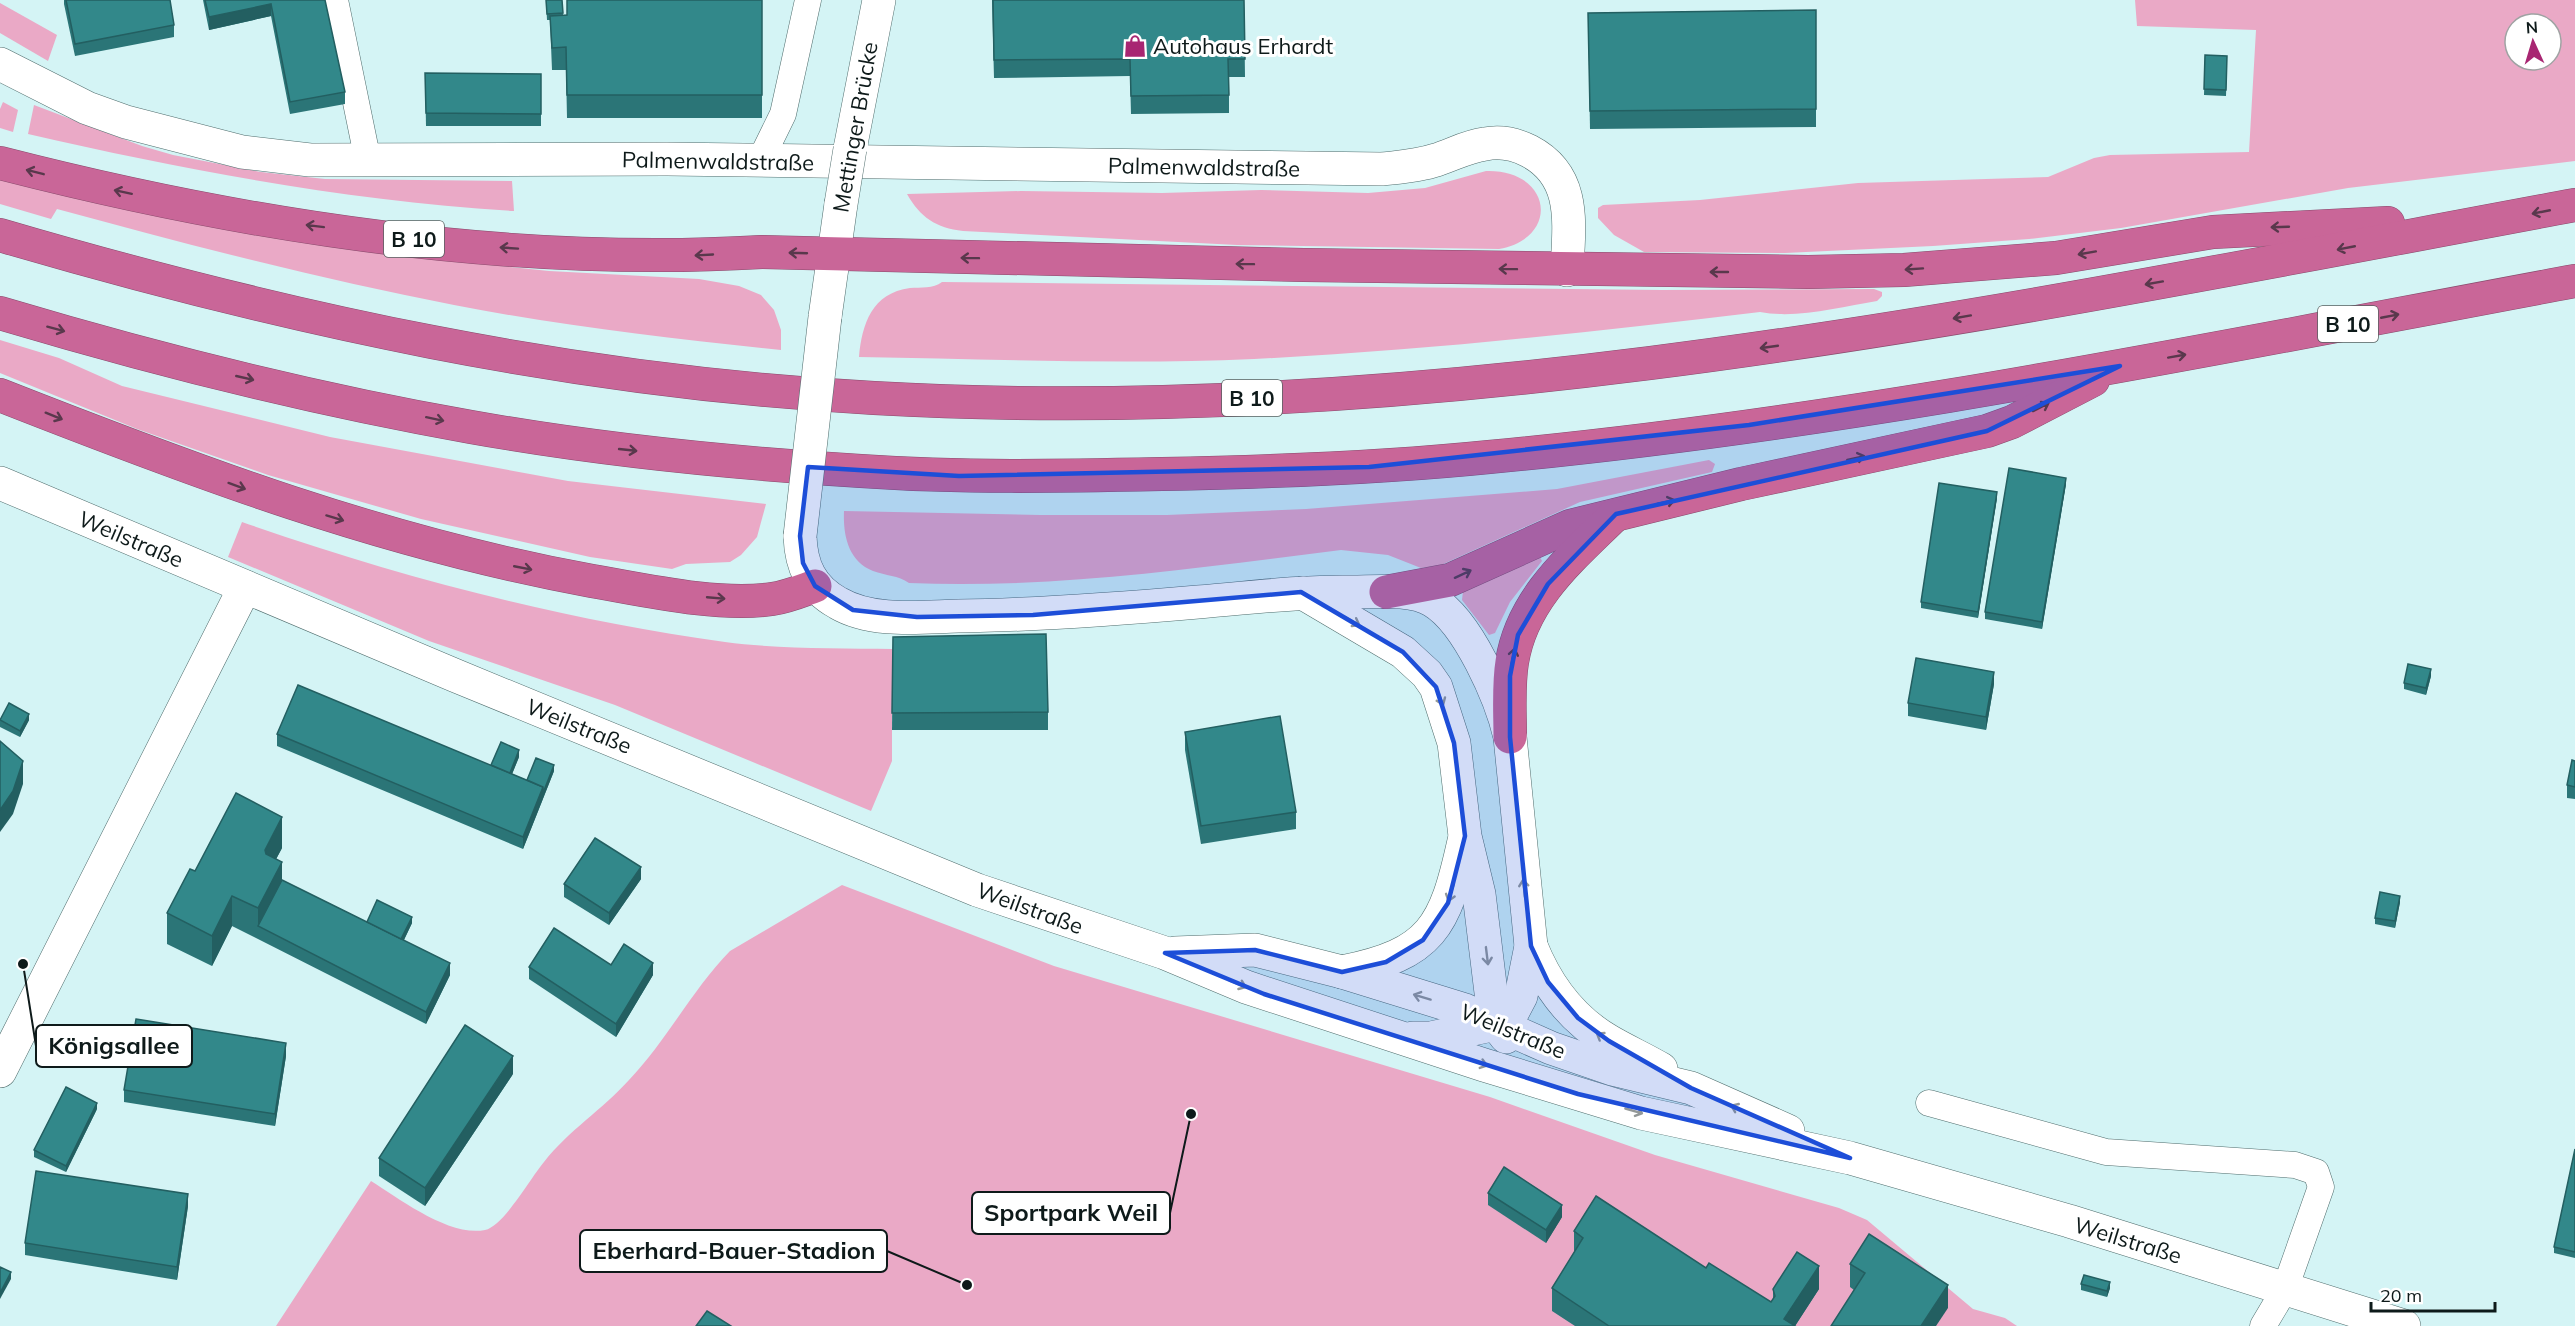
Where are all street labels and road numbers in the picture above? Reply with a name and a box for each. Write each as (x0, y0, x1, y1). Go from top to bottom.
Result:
street label: Mettinger Brücke (826, 40, 884, 214)
street label: Palmenwaldstraße (622, 145, 814, 177)
street label: Palmenwaldstraße (1108, 151, 1300, 183)
road number: B 10 (384, 221, 444, 257)
road number: B 10 (2318, 306, 2378, 342)
road number: B 10 (1222, 380, 1282, 416)
street label: Weilstraße (74, 504, 188, 574)
street label: Weilstraße (522, 692, 636, 760)
street label: Weilstraße (973, 876, 1087, 940)
street label: Weilstraße (1456, 997, 1570, 1065)
street label: Weilstraße (2071, 1210, 2185, 1270)

